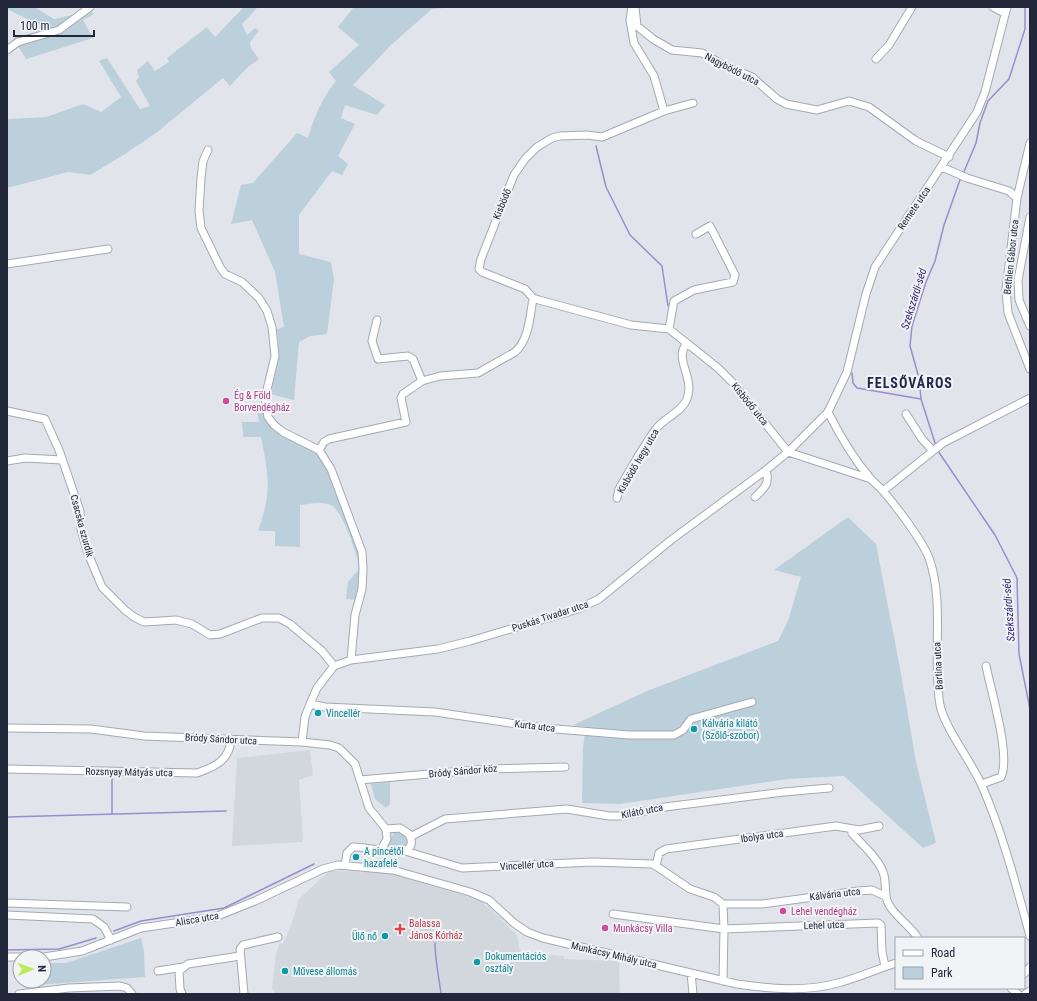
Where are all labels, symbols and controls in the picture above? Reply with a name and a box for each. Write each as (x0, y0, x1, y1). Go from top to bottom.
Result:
scale bar (14, 12, 94, 38)
text: 100 m (20, 19, 50, 33)
street label: Nagybödő utca (703, 51, 761, 88)
street label: Remete utca (896, 184, 932, 232)
street label: Kisbödő (491, 187, 513, 221)
street label: Bethlen Gábor utca (1002, 219, 1020, 295)
water label: Szekszárdi-séd (899, 266, 930, 331)
district label: FELSŐVÁROS (867, 374, 953, 391)
street label: Kisbödő utca (729, 380, 771, 428)
place label: Ég & Föld Borvendégház (234, 389, 290, 413)
marker: Ég & Föld Borvendégház (221, 396, 231, 406)
street label: Kisbödő hegy utca (615, 427, 661, 495)
street label: Csacska szurdik (68, 494, 96, 559)
water label: Szekszárdi-séd (1000, 577, 1018, 642)
street label: Puskás Tivadar utca (510, 598, 590, 634)
street label: Bartina utca (931, 642, 945, 690)
marker: Vincellér (313, 708, 323, 718)
place label: Vincellér (326, 708, 360, 719)
street label: Kurta utca (514, 718, 556, 734)
place label: Kálvária kilátó (Szőlő-szobor) (702, 718, 760, 742)
marker: Kálvária kilátó (Szőlő-szobor) (689, 724, 699, 734)
street label: Bródy Sándor utca (185, 732, 258, 746)
street label: Bródy Sándor köz (428, 763, 498, 779)
street label: Rozsnyay Mátyás utca (85, 766, 173, 778)
street label: Kilátó utca (620, 802, 664, 820)
street label: Ibolya utca (740, 828, 784, 844)
place label: A pincétől hazafelé (364, 846, 404, 869)
marker: A pincétől hazafelé (351, 852, 361, 862)
street label: Vincellér utca (500, 858, 554, 872)
street label: Kálvária utca (809, 885, 861, 903)
marker: Lehel vendégház (778, 906, 788, 916)
place label: Lehel vendégház (791, 906, 857, 917)
street label: Alisca utca (174, 910, 220, 928)
place label: Balassa János Kórház (409, 918, 463, 941)
street label: Lehel utca (803, 919, 845, 931)
marker: Balassa János Kórház (394, 923, 406, 935)
marker: Munkácsy Villa (600, 923, 610, 933)
place label: Munkácsy Villa (613, 923, 673, 934)
place label: Ülő nő (352, 930, 377, 942)
marker: Ülő nő (380, 931, 390, 941)
legend (895, 937, 1025, 989)
street label: Munkácsy Mihály utca (570, 940, 658, 970)
text: Road (931, 946, 955, 960)
north arrow (12, 949, 52, 989)
place label: Dokumentációs osztály (485, 951, 547, 974)
marker: Dokumentációs osztály (472, 957, 482, 967)
text: N (35, 965, 48, 973)
marker: Művese állomás (280, 966, 290, 976)
place label: Művese állomás (293, 966, 358, 977)
text: Park (931, 966, 953, 980)

